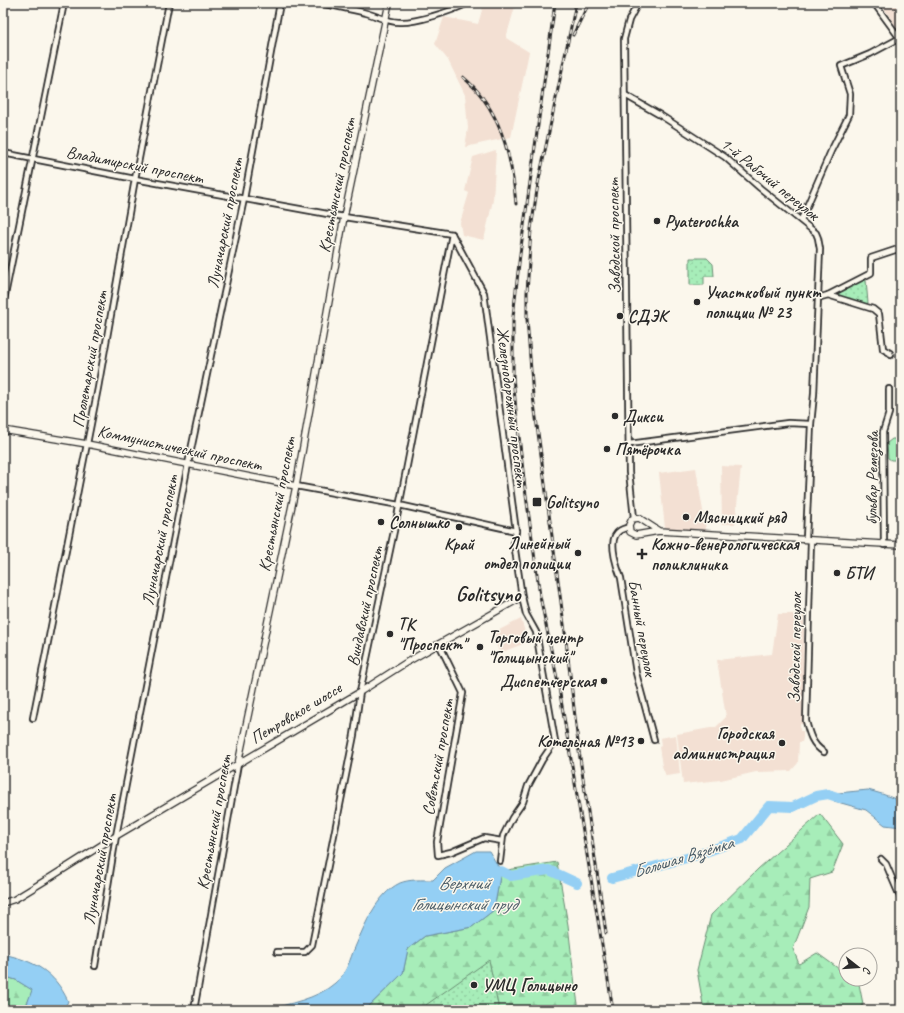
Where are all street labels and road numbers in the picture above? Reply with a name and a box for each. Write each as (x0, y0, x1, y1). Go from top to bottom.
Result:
street label: Крестьянский проспект (314, 115, 360, 254)
street label: 1-й Рабочий переулок (716, 133, 825, 226)
street label: Владимирский проспект (65, 141, 206, 189)
street label: Луначарский проспект (202, 155, 248, 290)
street label: Заводской проспект (602, 177, 626, 294)
street label: Пролетарский проспект (68, 288, 112, 429)
street label: Железнодорожный проспект (491, 325, 532, 489)
street label: Коммунистический проспект (96, 420, 265, 476)
street label: бульвар Ремезова (861, 429, 884, 525)
street label: Крестьянский проспект (254, 434, 300, 573)
street label: Луначарский проспект (137, 472, 183, 607)
street label: Виндавский проспект (342, 544, 388, 668)
street label: Банный переулок (623, 578, 661, 679)
street label: Заводской переулок (784, 591, 806, 703)
street label: Петровское шоссе (247, 677, 347, 748)
street label: Советский проспект (417, 697, 459, 817)
street label: Крестьянский проспект (192, 752, 236, 891)
street label: Луначарский проспект (78, 791, 122, 926)

